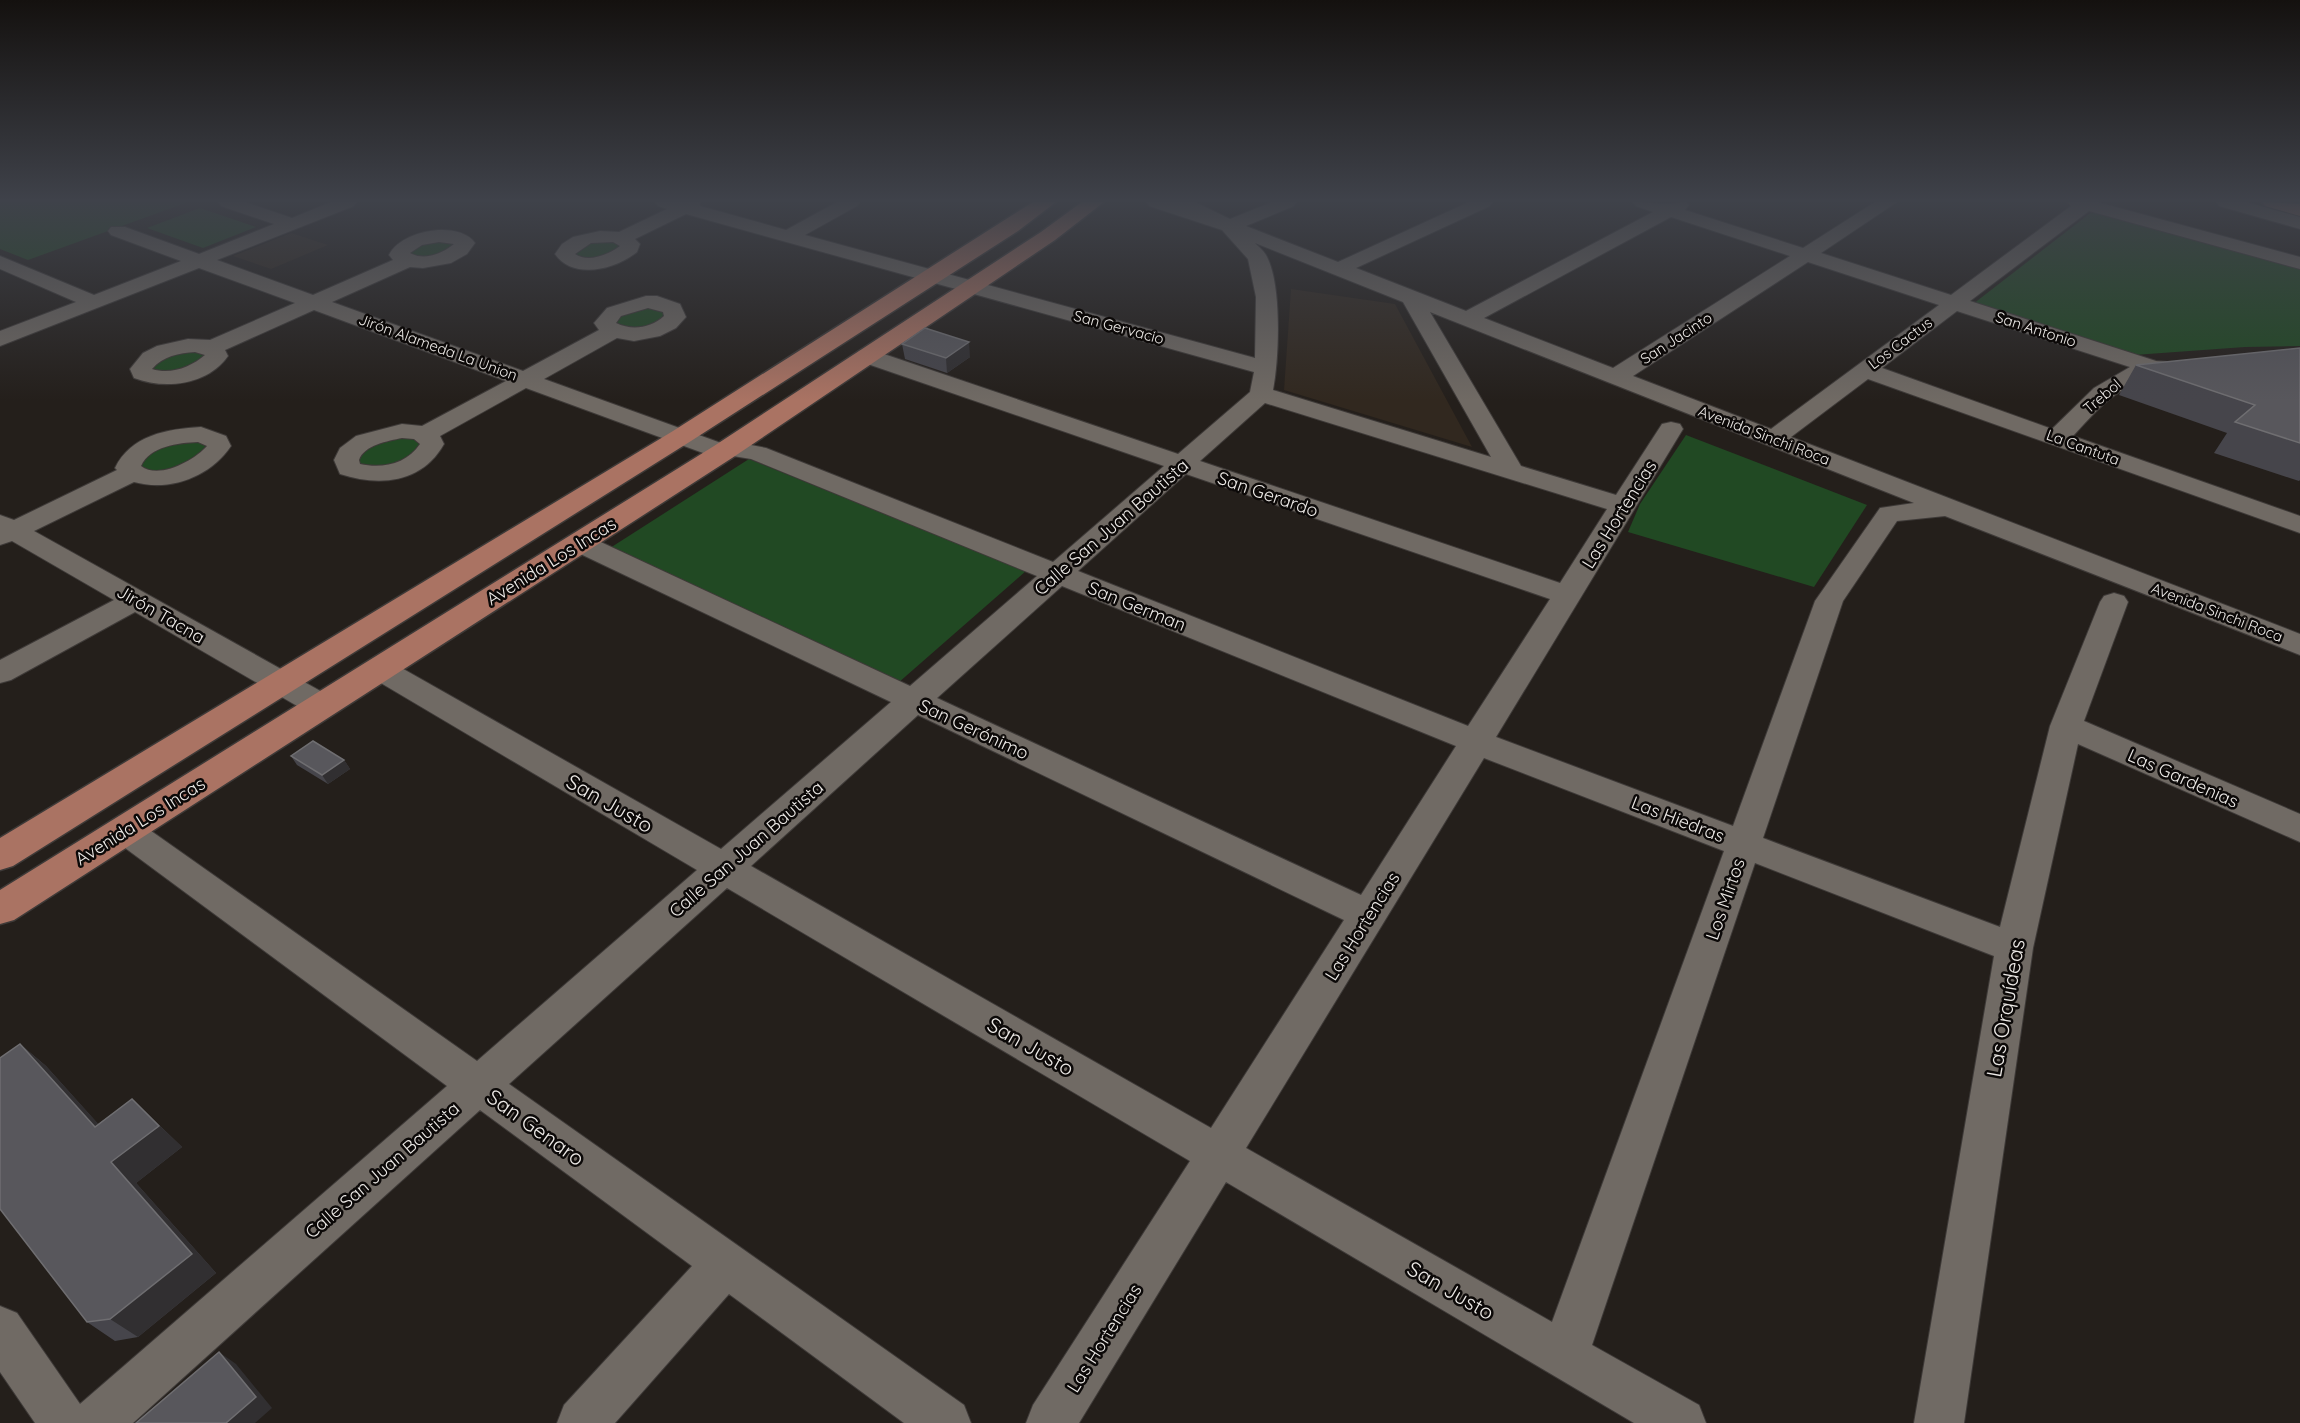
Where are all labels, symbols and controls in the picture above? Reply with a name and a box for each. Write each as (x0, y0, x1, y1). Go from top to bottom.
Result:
street label: San Gervacio (1072, 306, 1166, 348)
street label: San Antonio (1993, 307, 2079, 351)
street label: San Jacinto (1637, 308, 1715, 368)
street label: Jirón Alameda La Union (356, 309, 520, 385)
street label: Los Cactus (1864, 313, 1936, 373)
street label: Trebol (2079, 375, 2125, 417)
street label: Avenida Sinchi Roca (1695, 401, 1833, 469)
street label: La Cantuta (2044, 425, 2122, 469)
street label: Calle San Juan Bautista (1029, 454, 1193, 600)
street label: Las Hortencias (1576, 455, 1662, 573)
street label: San Gerardo (1215, 466, 1321, 522)
street label: Avenida Los Incas (482, 512, 620, 610)
street label: San German (1085, 576, 1189, 636)
street label: Avenida Sinchi Roca (2148, 578, 2286, 646)
street label: Jirón Tacna (113, 580, 209, 648)
street label: San Gerónimo (915, 694, 1033, 764)
street label: Las Gardenias (2124, 743, 2242, 813)
street label: San Justo (562, 768, 658, 838)
street label: Avenida Los Incas (71, 772, 209, 870)
street label: Calle San Juan Bautista (664, 776, 828, 922)
street label: Las Hiedras (1628, 791, 1728, 847)
street label: Los Mirtos (1700, 855, 1750, 943)
street label: Las Hortencias (1319, 867, 1405, 985)
street label: Las Orquídeas (1980, 937, 2030, 1079)
street label: San Justo (983, 1011, 1079, 1081)
street label: San Genaro (482, 1083, 590, 1171)
street label: Calle San Juan Bautista (300, 1097, 464, 1243)
street label: San Justo (1403, 1255, 1499, 1325)
street label: Las Hortencias (1061, 1279, 1147, 1397)

